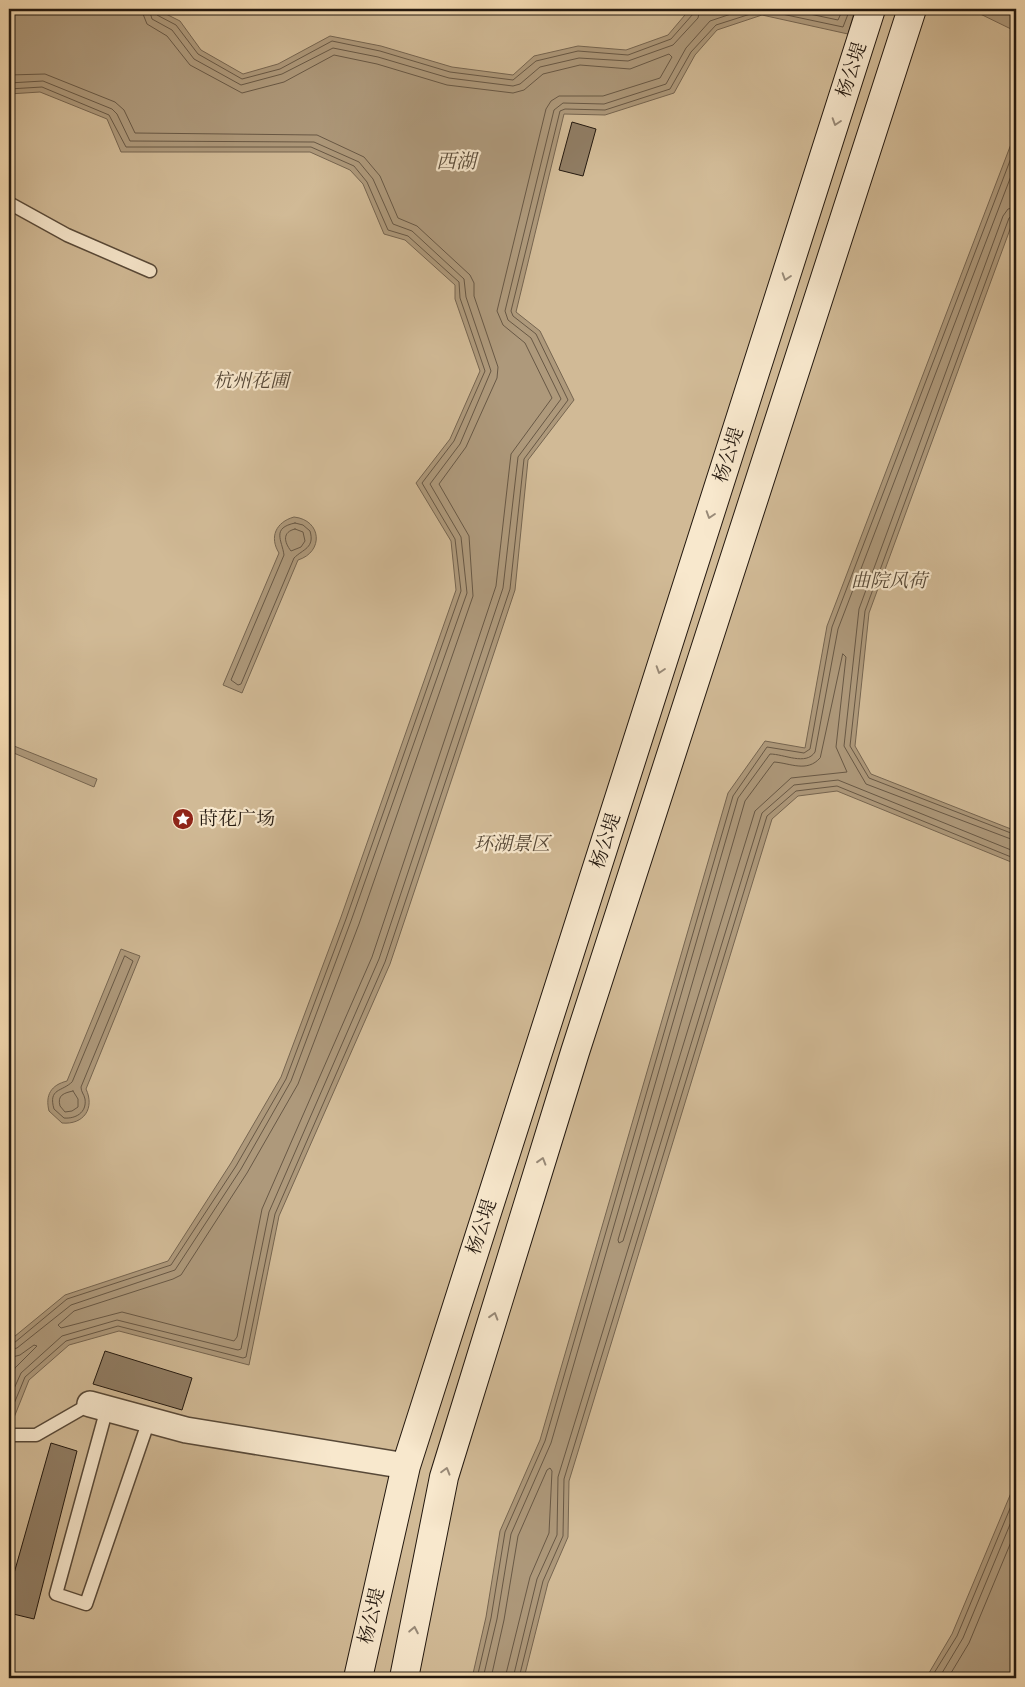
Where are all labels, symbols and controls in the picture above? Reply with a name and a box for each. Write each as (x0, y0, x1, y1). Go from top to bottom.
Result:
street label: 杨公堤 (832, 39, 872, 101)
one-way arrow (831, 117, 841, 126)
water label: 西湖 (436, 150, 479, 175)
one-way arrow (782, 272, 792, 280)
park label: 杭州花圃 (213, 370, 292, 393)
street label: 杨公堤 (709, 424, 749, 486)
one-way arrow (706, 510, 716, 519)
park label: 曲院风荷 (851, 570, 930, 593)
one-way arrow (656, 665, 666, 673)
place icon: 莳花广场 (171, 807, 195, 831)
place label: 莳花广场 (199, 808, 275, 831)
street label: 杨公堤 (586, 810, 626, 872)
park label: 环湖景区 (474, 833, 553, 856)
one-way arrow (536, 1157, 546, 1165)
street label: 杨公堤 (462, 1196, 502, 1258)
one-way arrow (488, 1312, 498, 1321)
one-way arrow (441, 1468, 451, 1476)
street label: 杨公堤 (354, 1586, 390, 1646)
one-way arrow (408, 1626, 419, 1635)

